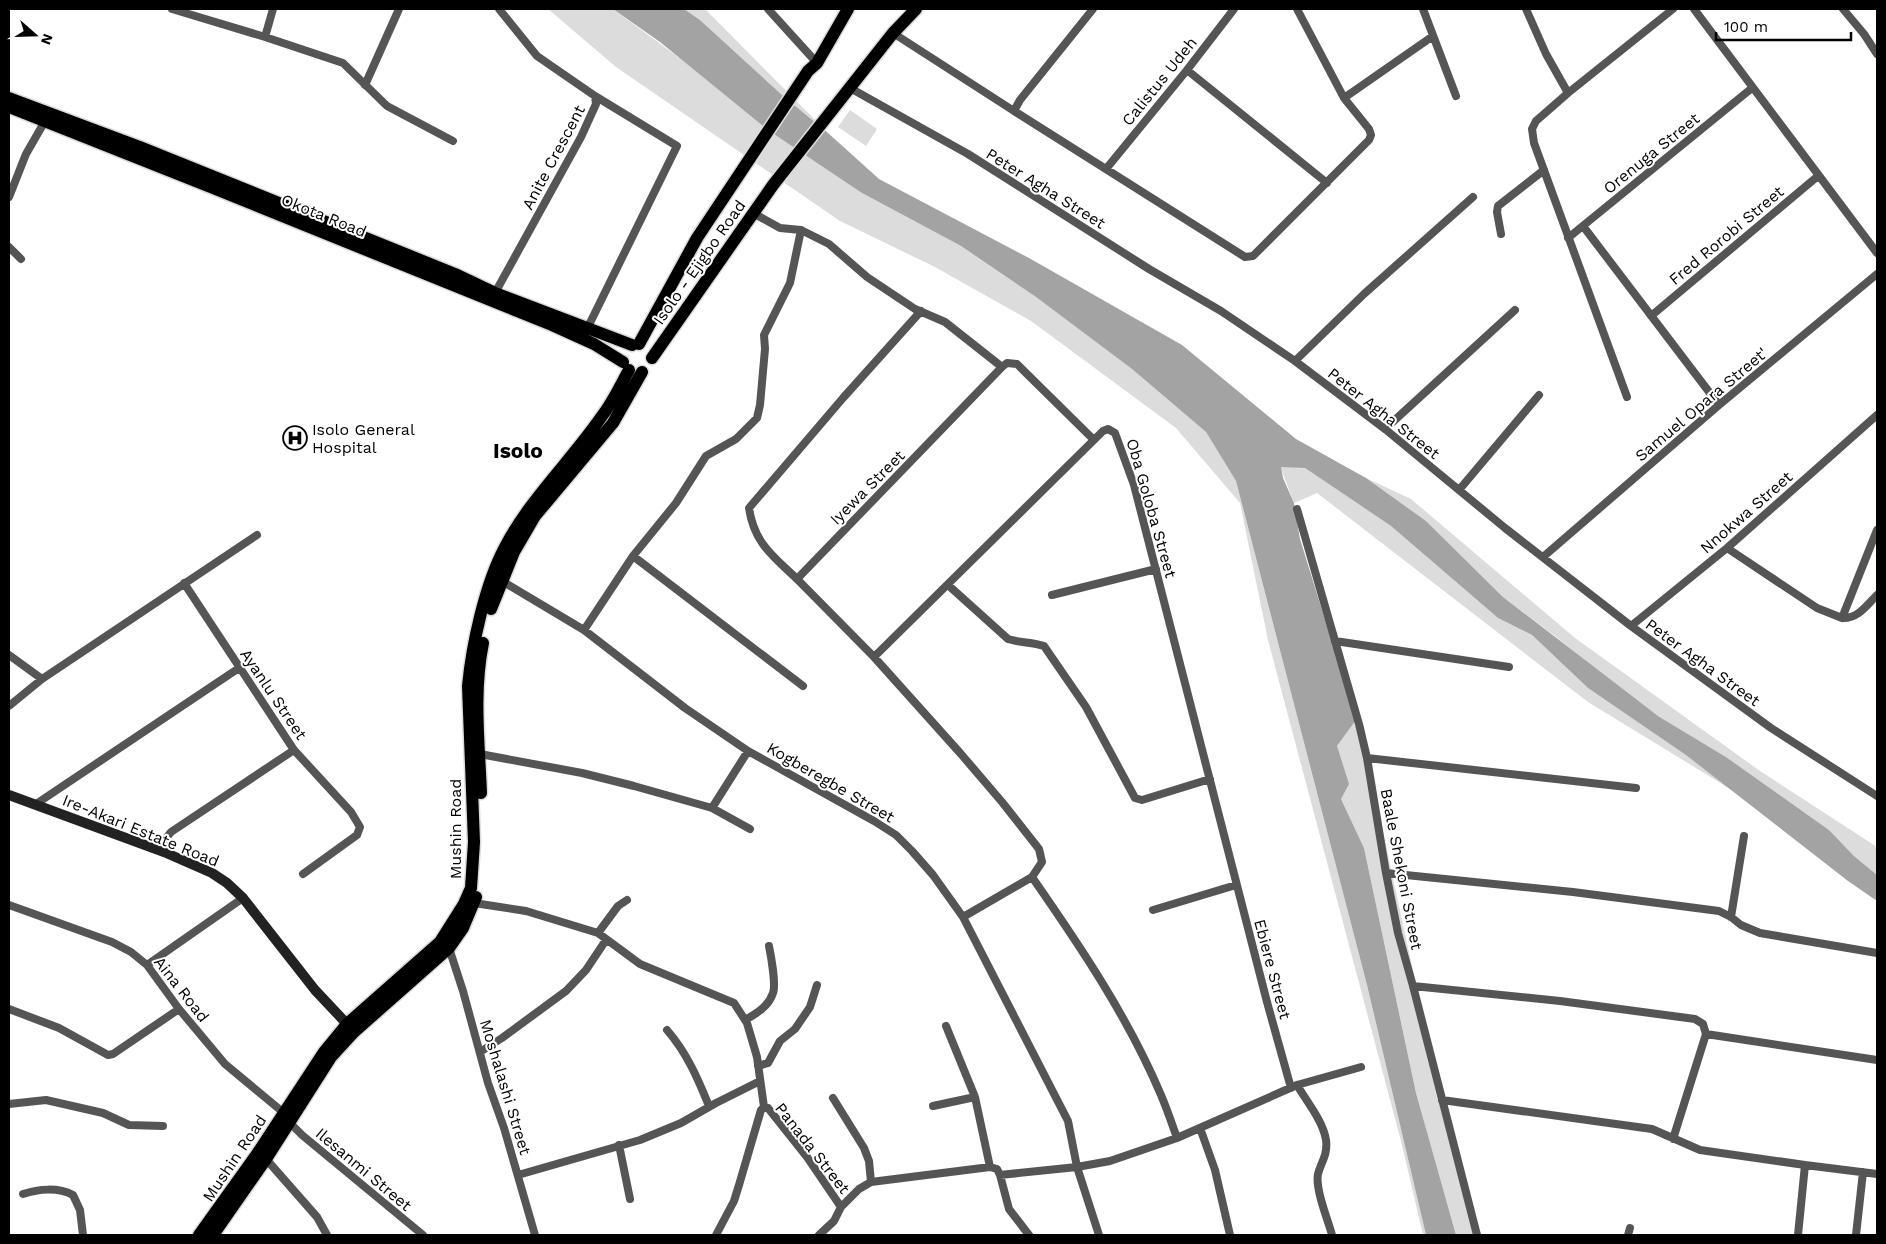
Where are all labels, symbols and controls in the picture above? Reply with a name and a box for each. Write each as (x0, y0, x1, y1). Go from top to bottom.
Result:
north arrow (10, 10, 60, 60)
scale bar (1716, 10, 1851, 42)
text: 100 m (1724, 18, 1768, 36)
text: N (38, 32, 57, 47)
street label: Calistus Udeh (1118, 33, 1201, 129)
street label: Anite Crescent (518, 101, 589, 213)
street label: Orenuga Street (1599, 109, 1703, 198)
street label: Peter Agha Street (983, 144, 1109, 233)
street label: Fred Rorobi Street (1665, 182, 1788, 289)
street label: Okota Road (279, 190, 369, 241)
street label: Isolo - Ejigbo Road (649, 196, 750, 328)
street label: Samuel Opara Street' (1631, 344, 1771, 465)
street label: Peter Agha Street (1324, 364, 1444, 463)
place label: Isolo General Hospital (312, 420, 415, 457)
hospital icon: Isolo General Hospital (282, 425, 308, 451)
street label: Oba Goloba Street (1123, 436, 1181, 580)
district label: Isolo (493, 438, 543, 463)
street label: Iyewa Street (826, 446, 909, 529)
street label: Nnokwa Street (1696, 467, 1796, 558)
street label: Peter Agha Street (1642, 615, 1764, 710)
street label: Ayanlu Street (236, 645, 311, 743)
street label: Kogberegbe Street (764, 738, 898, 827)
street label: Mushin Road (446, 779, 465, 879)
street label: Baale Shekoni Street (1377, 787, 1427, 952)
street label: Ire-Akari Estate Road (60, 790, 222, 871)
street label: Ebiere Street (1250, 917, 1295, 1022)
street label: Aina Road (150, 953, 213, 1026)
street label: Moshalashi Street (476, 1017, 535, 1157)
street label: Panada Street (771, 1099, 854, 1198)
street label: Mushin Road (198, 1111, 270, 1205)
street label: Ilesanmi Street (312, 1124, 416, 1215)

